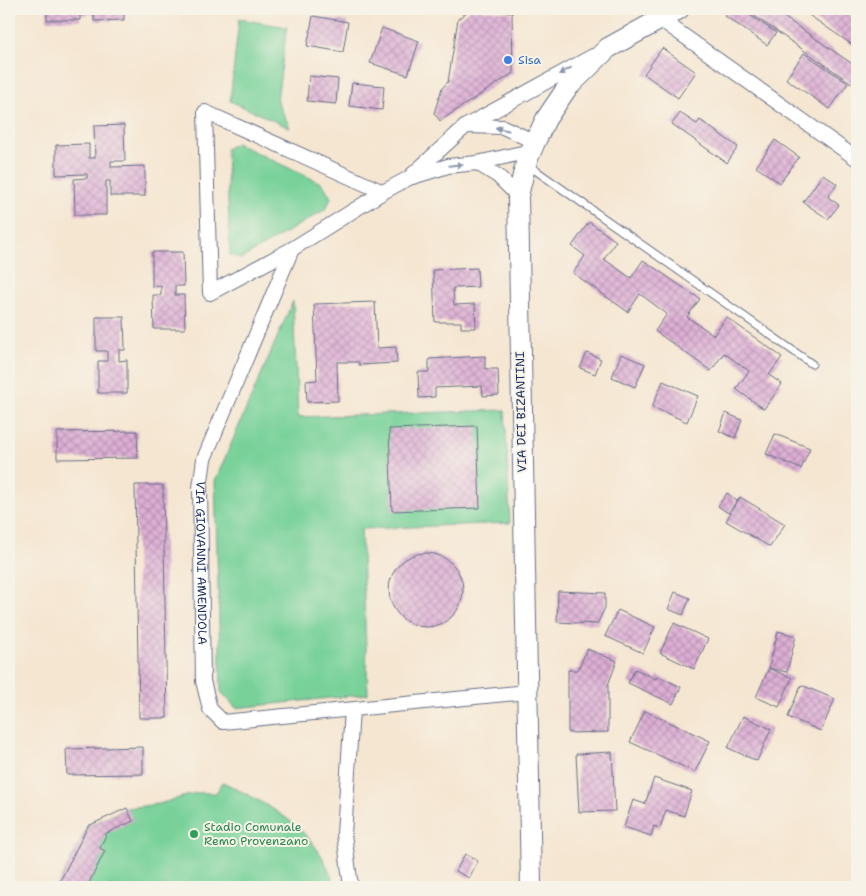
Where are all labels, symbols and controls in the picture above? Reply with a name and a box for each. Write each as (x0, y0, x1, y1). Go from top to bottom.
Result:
place label: Sisa (518, 52, 542, 68)
marker: Sisa (502, 54, 514, 66)
one-way arrow (558, 67, 572, 75)
one-way arrow (494, 125, 510, 133)
one-way arrow (449, 161, 465, 169)
street label: VIA DEI BIZANTINI (512, 351, 530, 473)
street label: VIA GIOVANNI AMENDOLA (192, 480, 210, 645)
place label: Stadio Comunale Remo Provenzano (204, 819, 308, 849)
marker: Stadio Comunale Remo Provenzano (188, 828, 200, 840)

